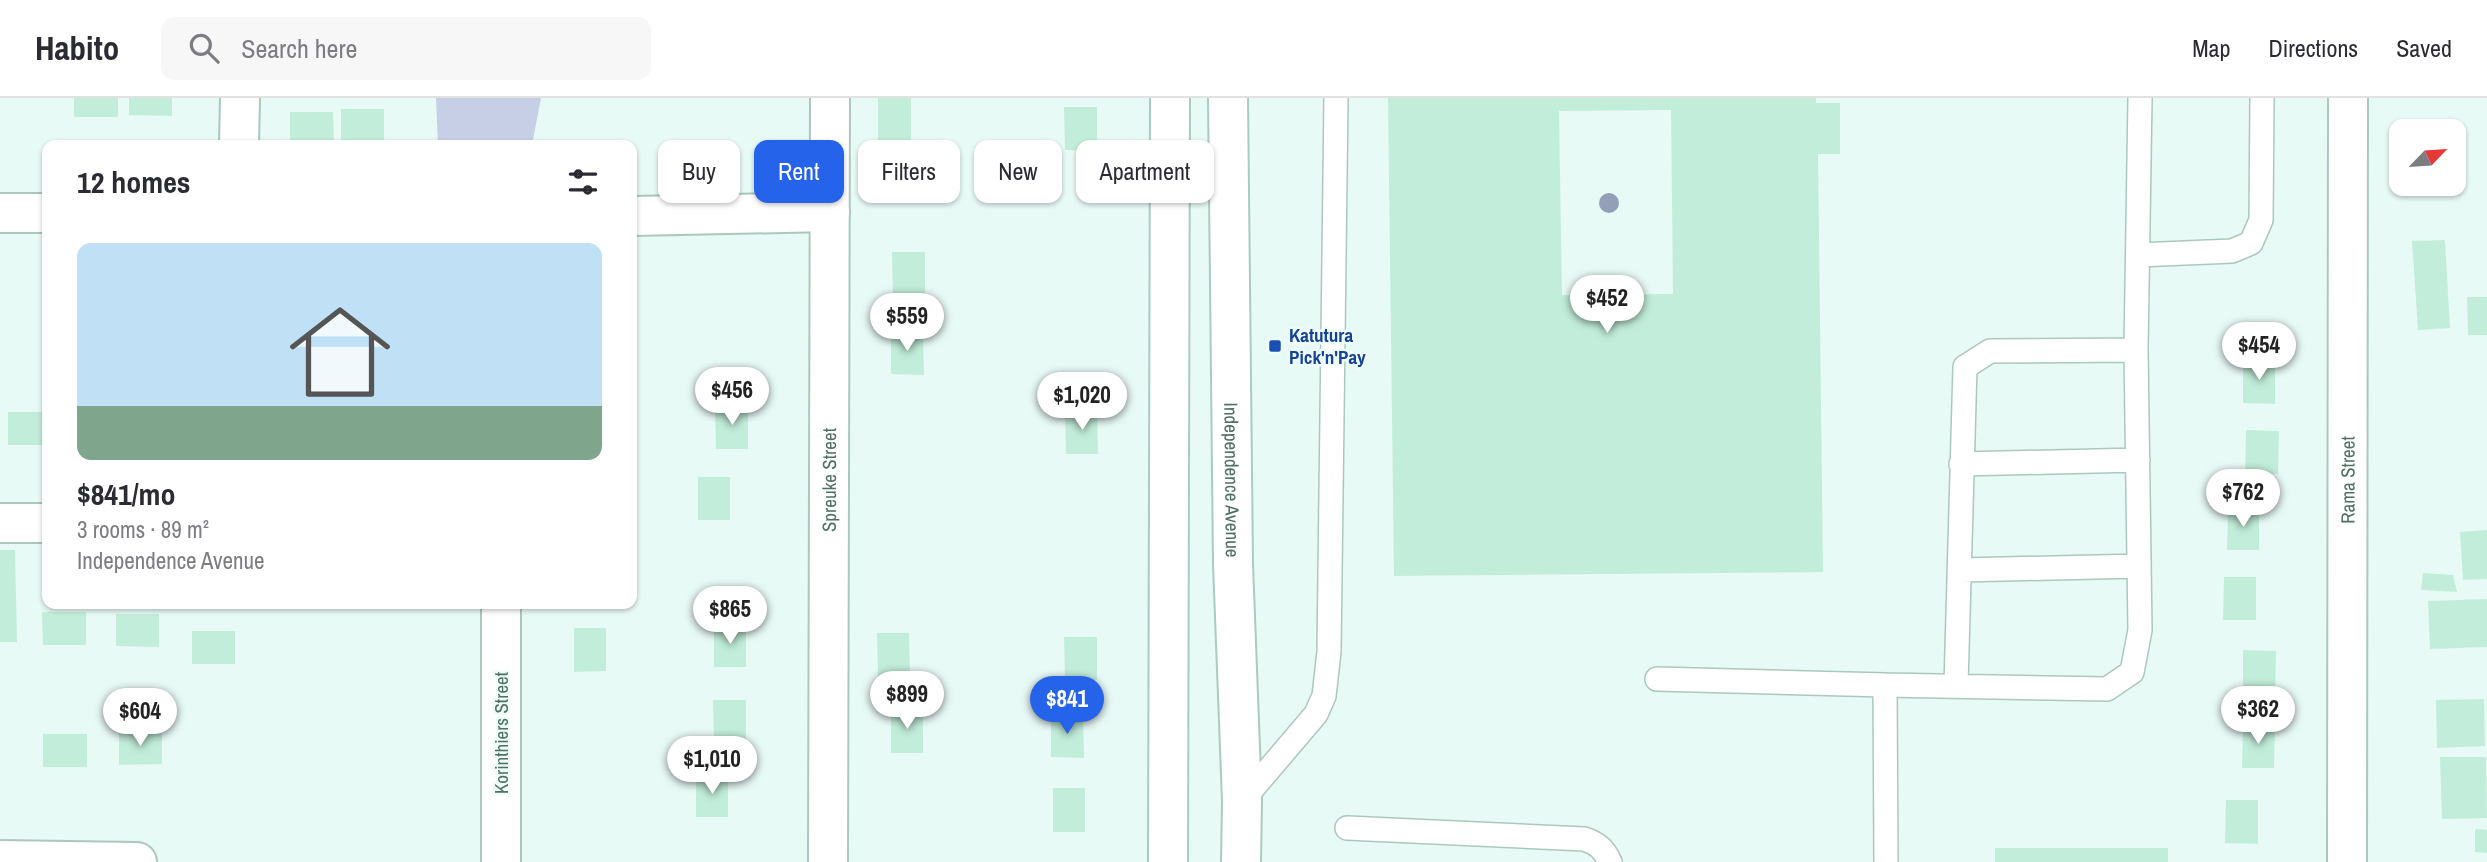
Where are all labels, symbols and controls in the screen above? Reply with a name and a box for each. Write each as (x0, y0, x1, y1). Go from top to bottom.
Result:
search box (161, 17, 651, 80)
text: Habito (35, 26, 119, 70)
icon: search (185, 29, 223, 67)
text: Search here (241, 31, 357, 66)
text: Map (2192, 32, 2230, 64)
text: Directions (2268, 32, 2358, 64)
text: Saved (2396, 32, 2452, 64)
north arrow (2389, 119, 2466, 196)
map controls (2389, 119, 2466, 196)
chip: Buy (658, 140, 740, 203)
chip: Rent (754, 140, 844, 203)
chip: Filters (858, 140, 960, 203)
chip: New (974, 140, 1062, 203)
chip: Apartment (1076, 140, 1214, 203)
text: 12 homes (77, 162, 191, 202)
icon: filters (564, 163, 602, 201)
pin: $452 (1566, 275, 1648, 335)
text: $452 (1586, 282, 1628, 313)
icon: home (277, 289, 403, 415)
pin: $559 (866, 294, 948, 353)
text: $559 (886, 300, 928, 331)
place label: Katutura Pick'n'Pay (1289, 322, 1366, 370)
pin: $454 (2218, 322, 2300, 382)
text: $454 (2238, 329, 2280, 360)
marker: Katutura Pick'n'Pay (1267, 338, 1283, 354)
pin: $456 (691, 368, 773, 427)
pin: $1,020 (1025, 372, 1139, 432)
text: $456 (711, 374, 753, 405)
text: $1,020 (1053, 379, 1111, 410)
street label: Independence Avenue (1218, 402, 1246, 558)
street label: Spreuke Street (816, 427, 842, 532)
street label: Rama Street (2334, 436, 2361, 524)
pin: $762 (2202, 470, 2284, 529)
text: $841/mo (77, 474, 175, 514)
text: $762 (2222, 476, 2264, 507)
text: 3 rooms · 89 m² (77, 514, 209, 545)
text: Independence Avenue (77, 545, 264, 576)
pin: $865 (689, 587, 771, 646)
text: $865 (709, 593, 751, 624)
street label: Korinthiers Street (488, 671, 514, 794)
pin: $899 (866, 672, 948, 731)
pin: $841 (1026, 676, 1108, 736)
text: $899 (886, 678, 928, 709)
text: $841 (1046, 683, 1088, 714)
pin: $362 (2217, 686, 2299, 746)
pin: $604 (99, 688, 181, 748)
text: $362 (2237, 693, 2279, 724)
text: $604 (119, 695, 161, 726)
pin: $1,010 (655, 736, 769, 796)
text: $1,010 (683, 743, 741, 774)

